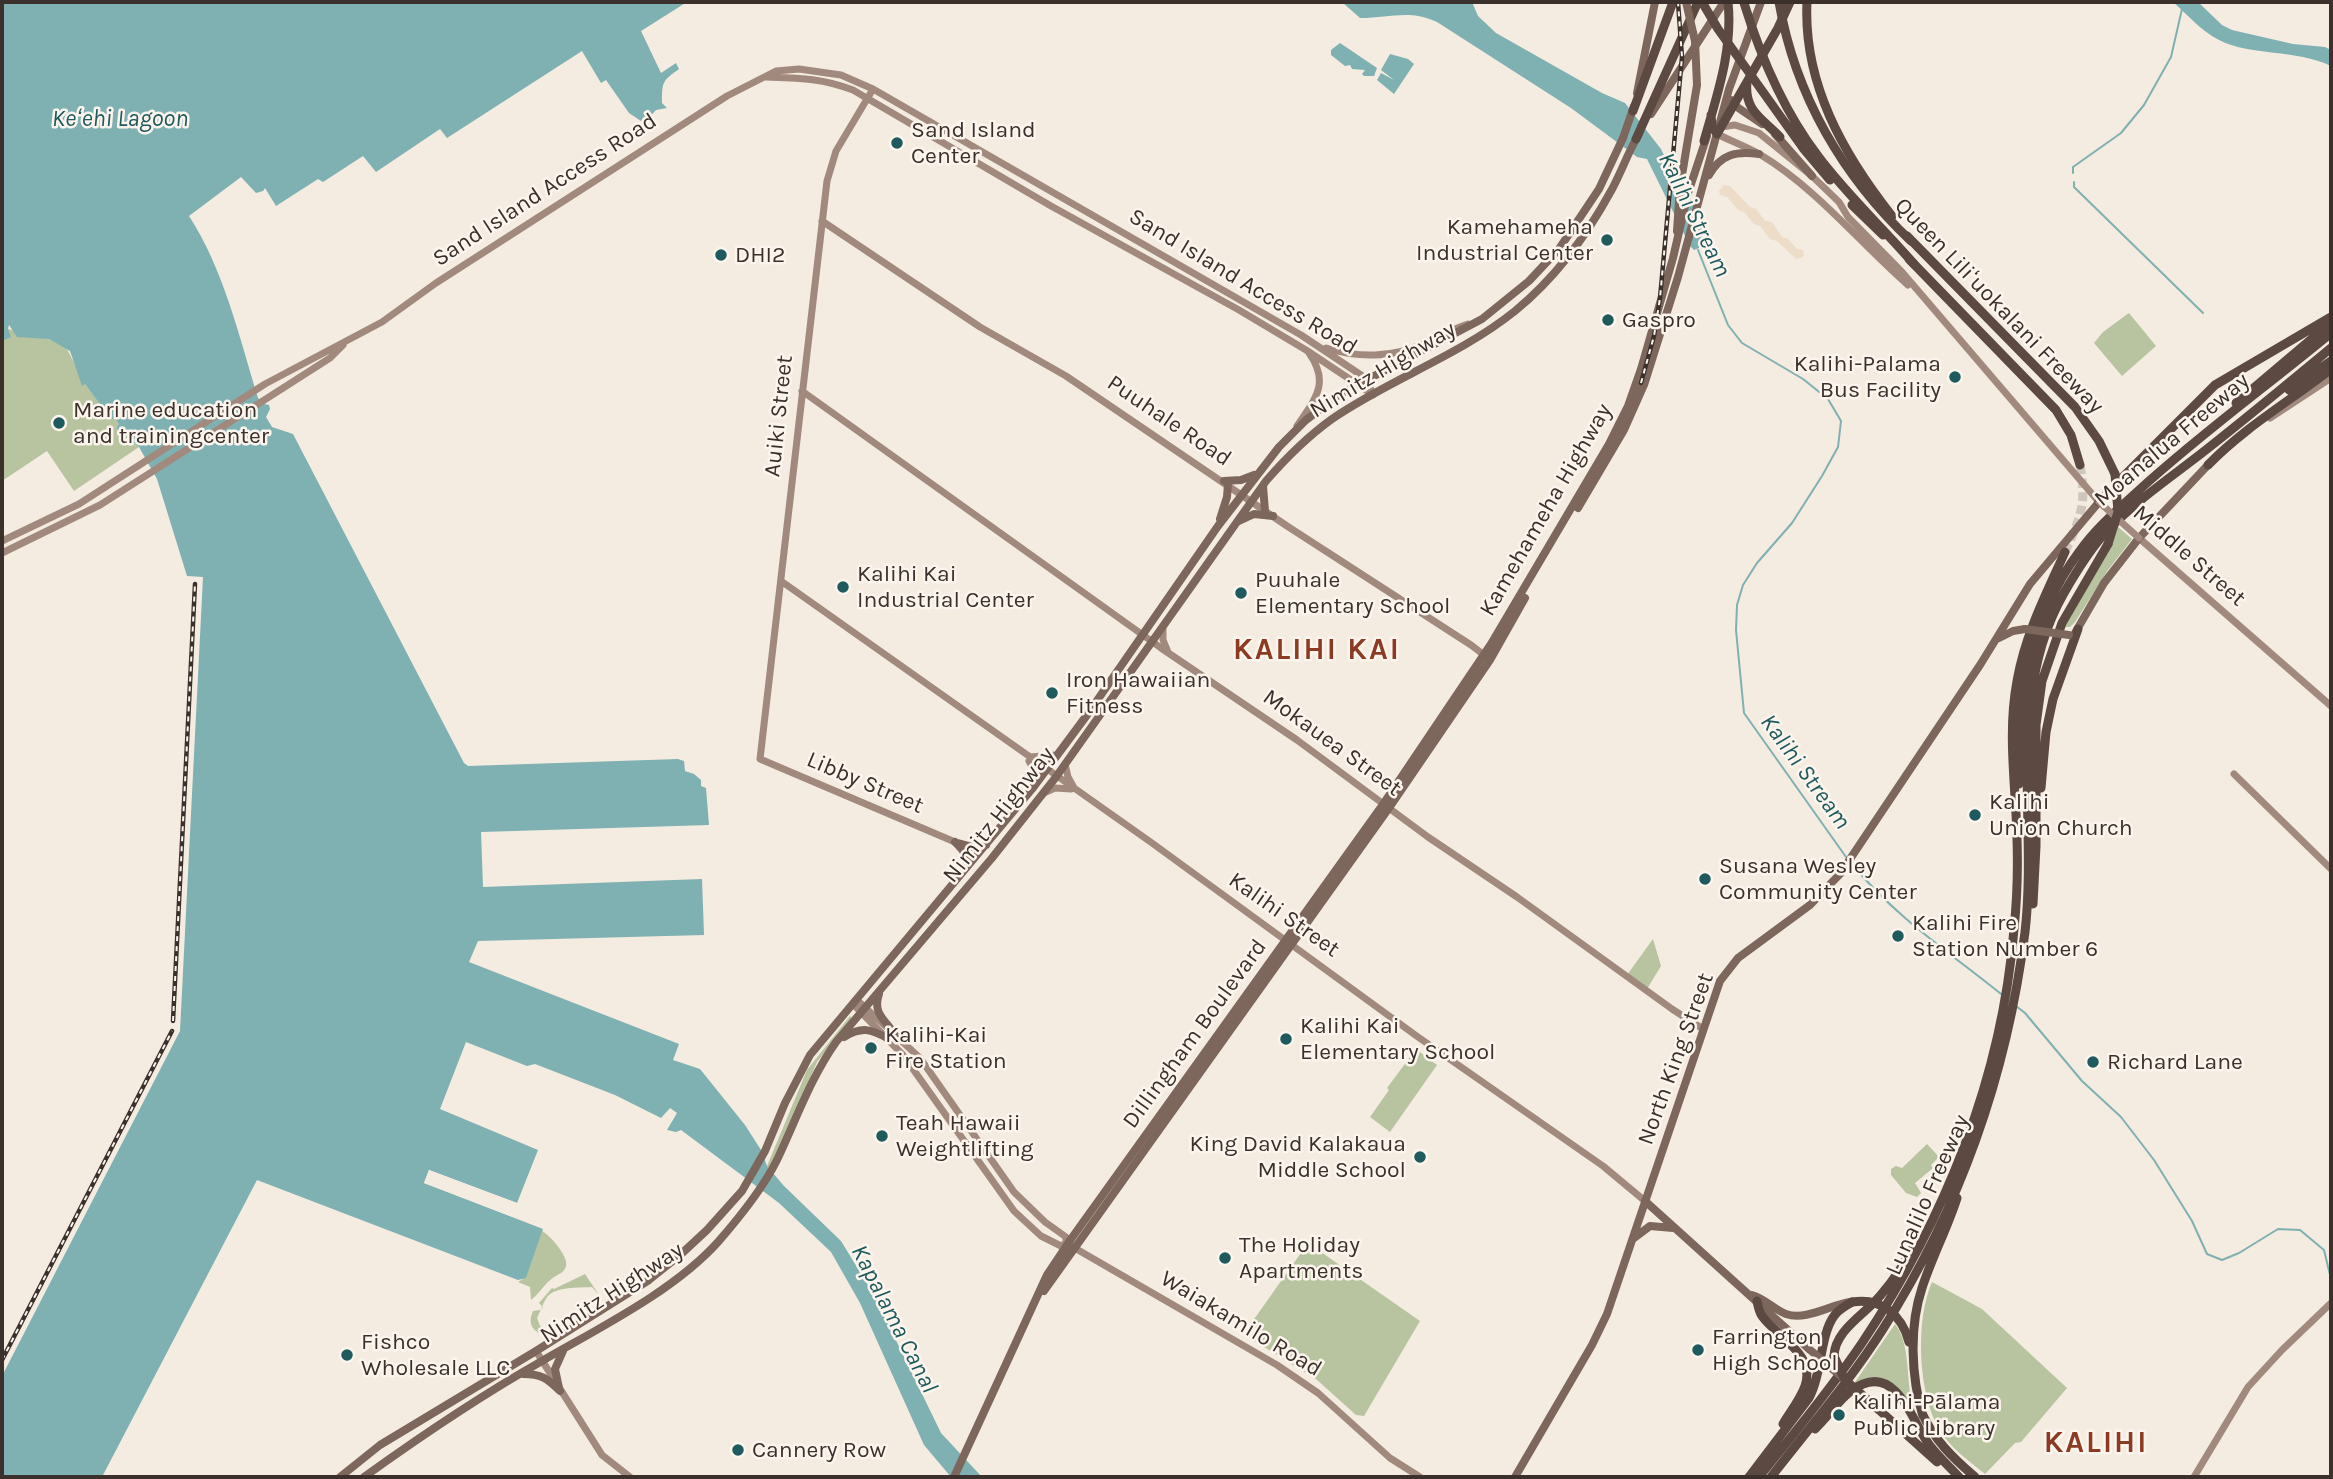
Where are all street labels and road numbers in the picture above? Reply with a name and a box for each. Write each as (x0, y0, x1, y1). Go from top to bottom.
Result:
street label: Sand Island Access Road (428, 107, 662, 273)
street label: Queen Liliʻuokalani Freeway (1889, 192, 2109, 420)
street label: Sand Island Access Road (1124, 203, 1362, 361)
street label: Nimitz Highway (1305, 316, 1461, 424)
street label: Auiki Street (759, 354, 799, 478)
street label: Moanalua Freeway (2089, 367, 2255, 513)
street label: Puuhale Road (1102, 369, 1236, 473)
street label: Kamehameha Highway (1474, 399, 1618, 621)
street label: Middle Street (2127, 500, 2251, 612)
street label: Mokauea Street (1257, 683, 1407, 803)
street label: Nimitz Highway (937, 741, 1061, 889)
street label: Libby Street (802, 746, 928, 820)
street label: Kalihi Street (1223, 867, 1345, 963)
street label: Dillingham Boulevard (1117, 934, 1273, 1134)
street label: North King Street (1632, 969, 1720, 1149)
street label: Lunalilo Freeway (1880, 1110, 1976, 1280)
street label: Nimitz Highway (535, 1236, 689, 1350)
street label: Waiakamilo Road (1155, 1265, 1327, 1383)

